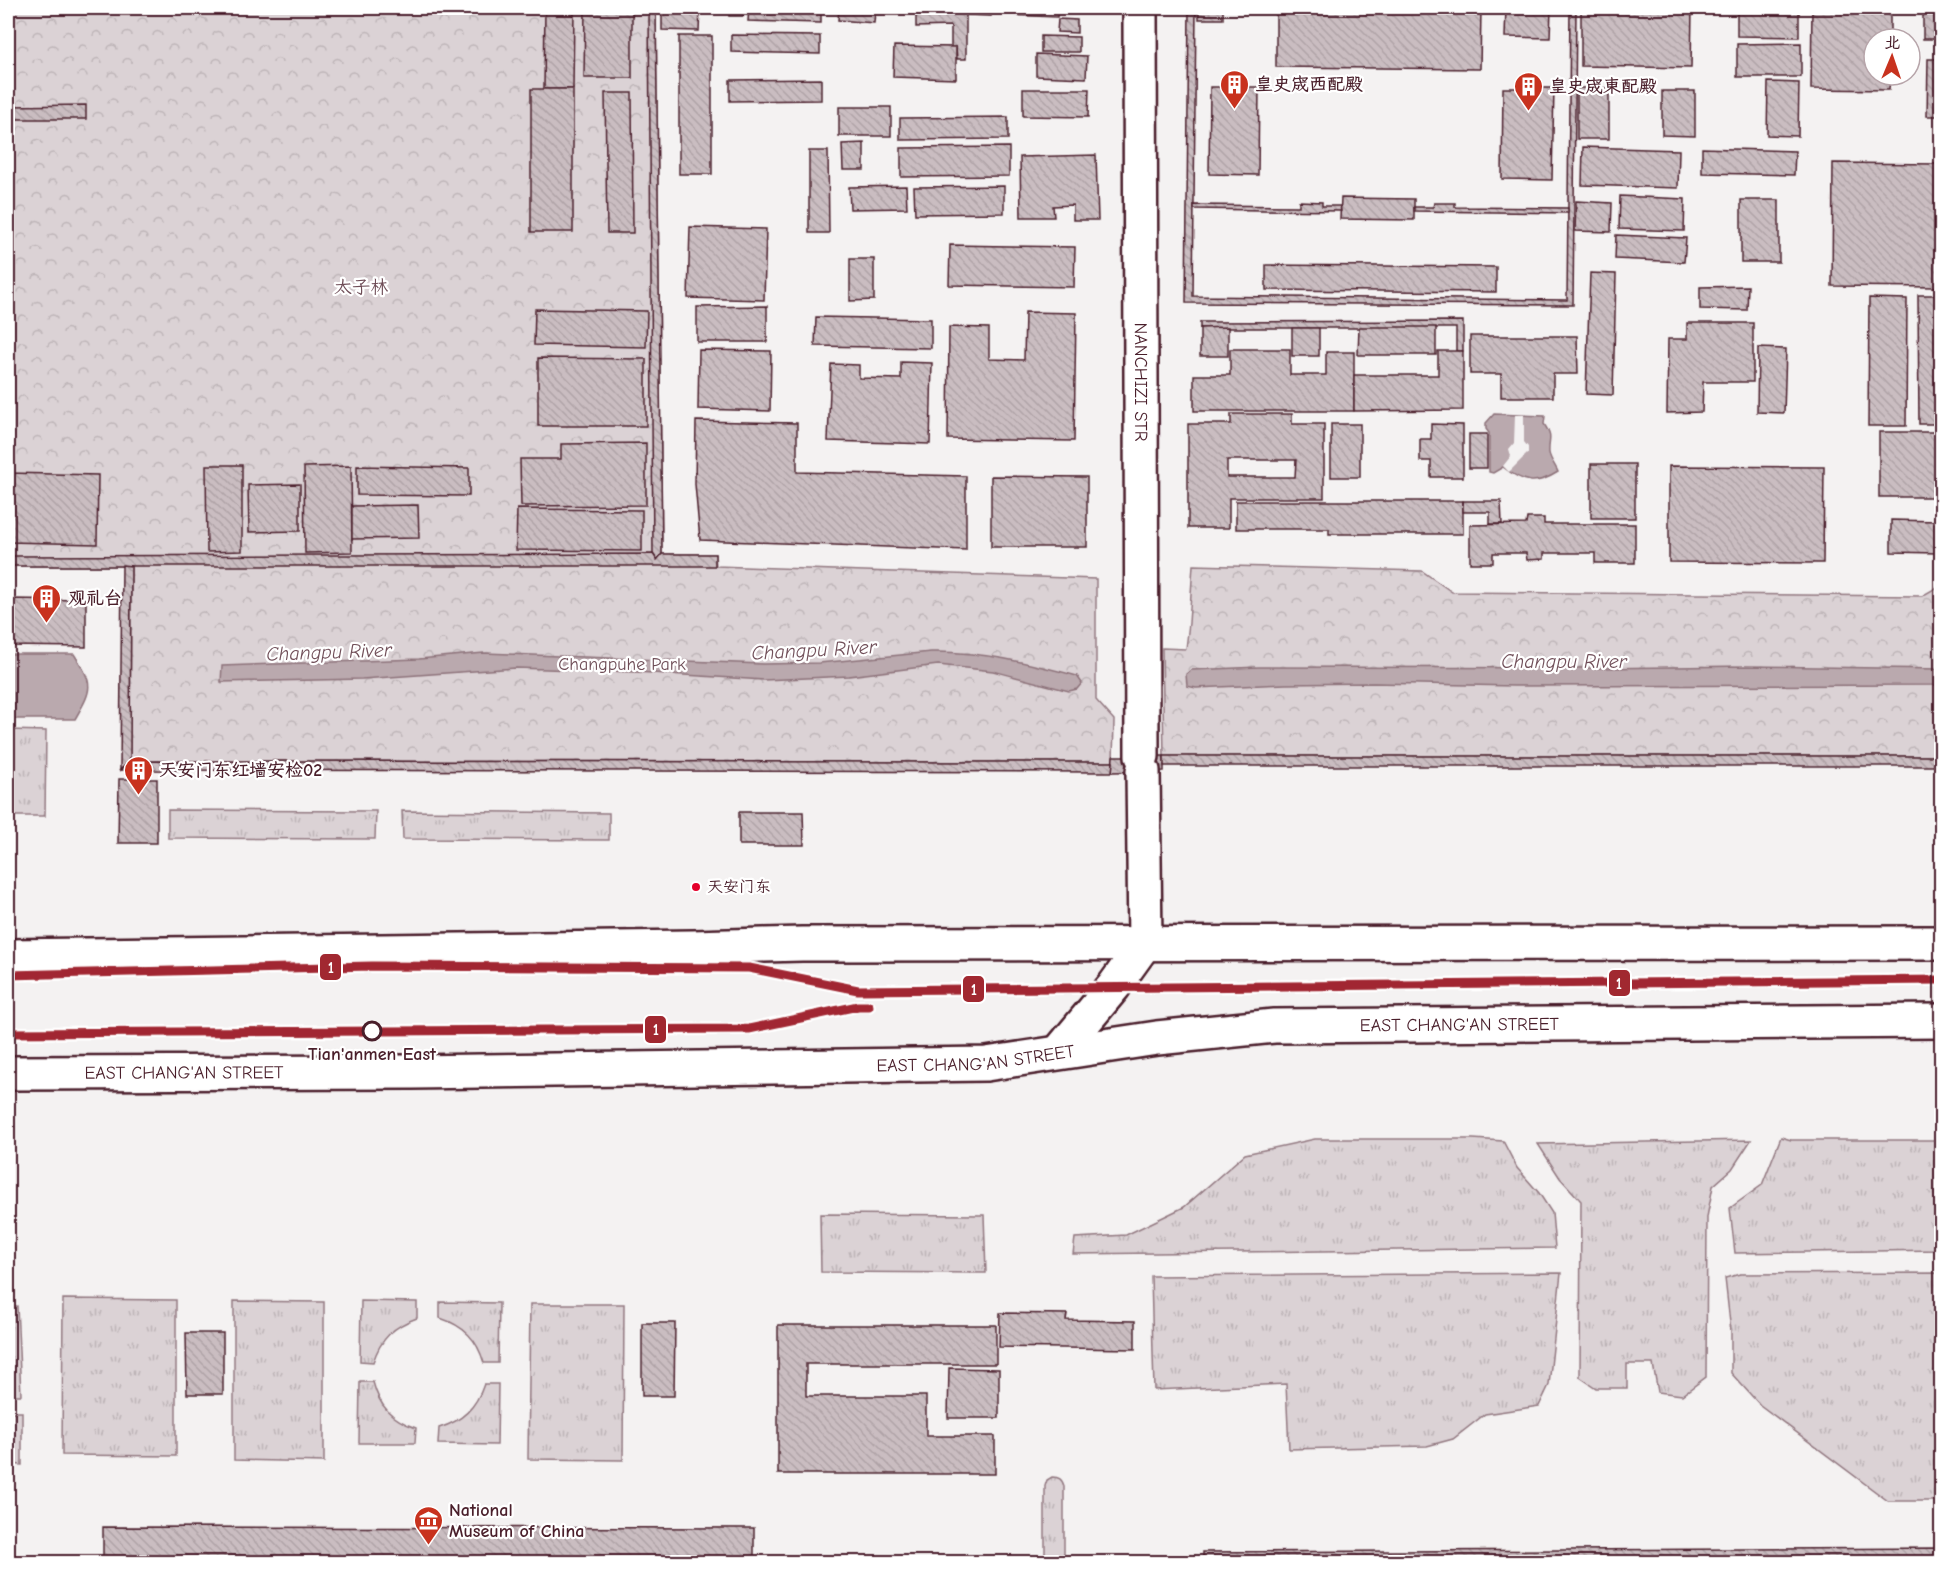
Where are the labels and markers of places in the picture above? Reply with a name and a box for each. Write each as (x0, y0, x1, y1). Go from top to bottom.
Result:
building icon: 皇史宬西配殿 (1218, 68, 1250, 110)
building icon: 皇史宬東配殿 (1512, 70, 1544, 112)
place label: 皇史宬西配殿 (1255, 74, 1363, 95)
place label: 皇史宬東配殿 (1549, 76, 1657, 97)
building icon: 观礼台 (31, 582, 63, 624)
place label: 观礼台 (68, 588, 122, 609)
building icon: 天安门东红墙安检02 (122, 754, 154, 796)
place label: 天安门东红墙安检02 (159, 760, 322, 781)
place label: 天安门东 (707, 878, 771, 896)
marker: 天安门东 (690, 881, 702, 893)
marker: Tian'anmen East (362, 1021, 382, 1041)
place label: Tian'anmen East (308, 1044, 437, 1065)
place label: National Museum of China (449, 1500, 584, 1542)
museum icon: National Museum of China (412, 1504, 444, 1546)

